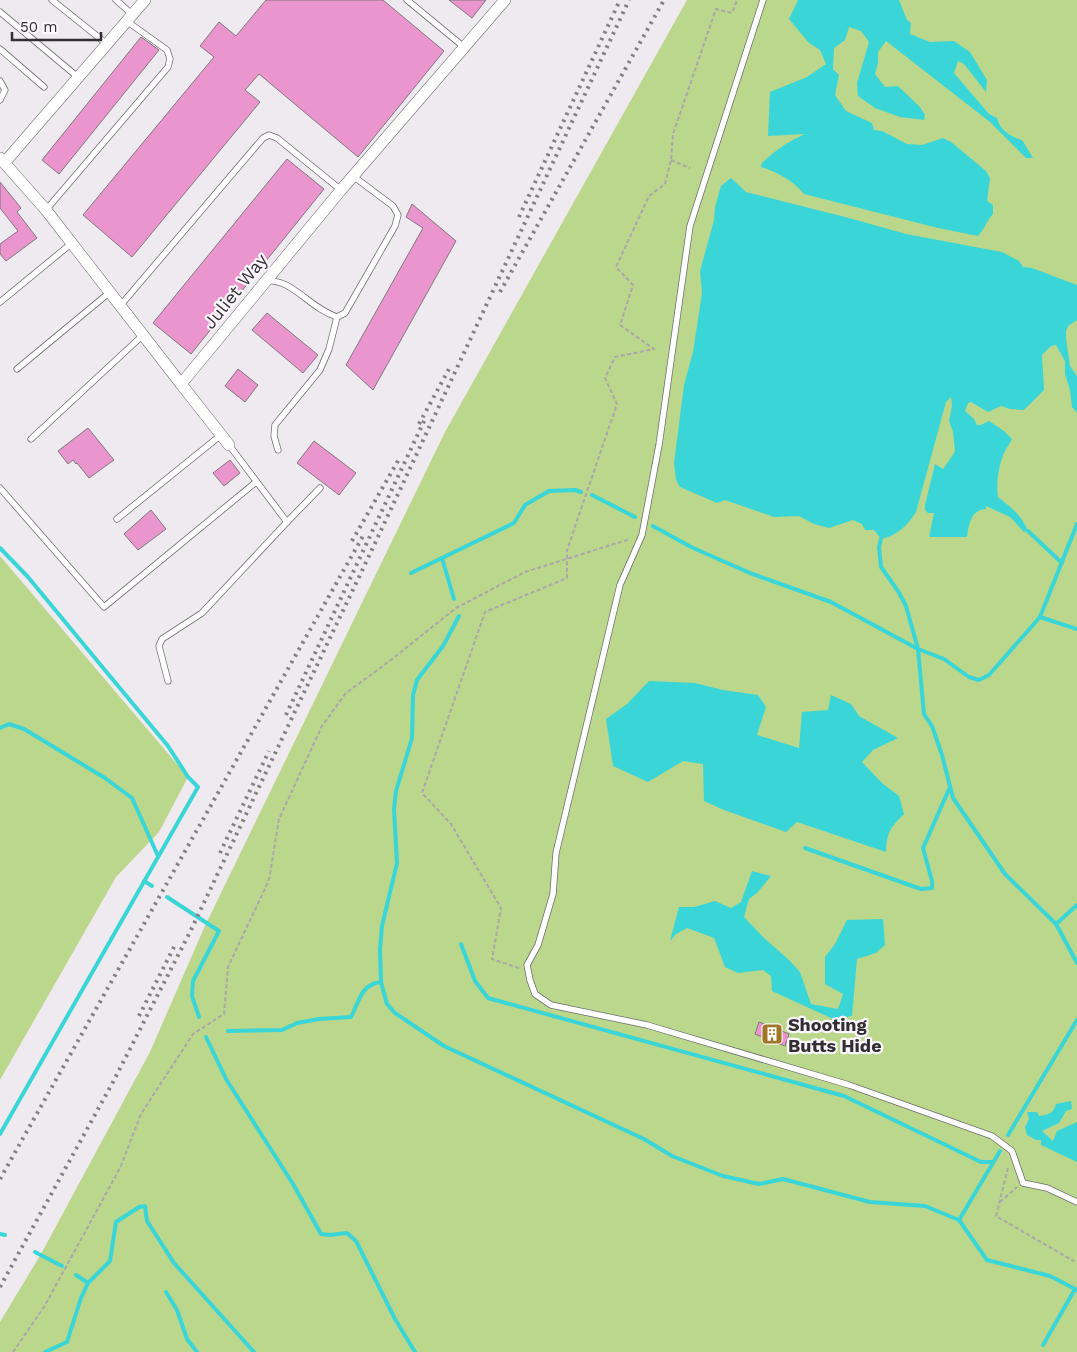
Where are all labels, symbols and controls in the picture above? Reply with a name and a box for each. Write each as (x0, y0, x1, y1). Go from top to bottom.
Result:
scale bar (12, 10, 101, 42)
text: 50 m (20, 18, 57, 36)
street label: Juliet Way (198, 249, 272, 333)
place label: Shooting Butts Hide (788, 1014, 882, 1056)
building icon: Shooting Butts Hide (760, 1022, 784, 1046)

